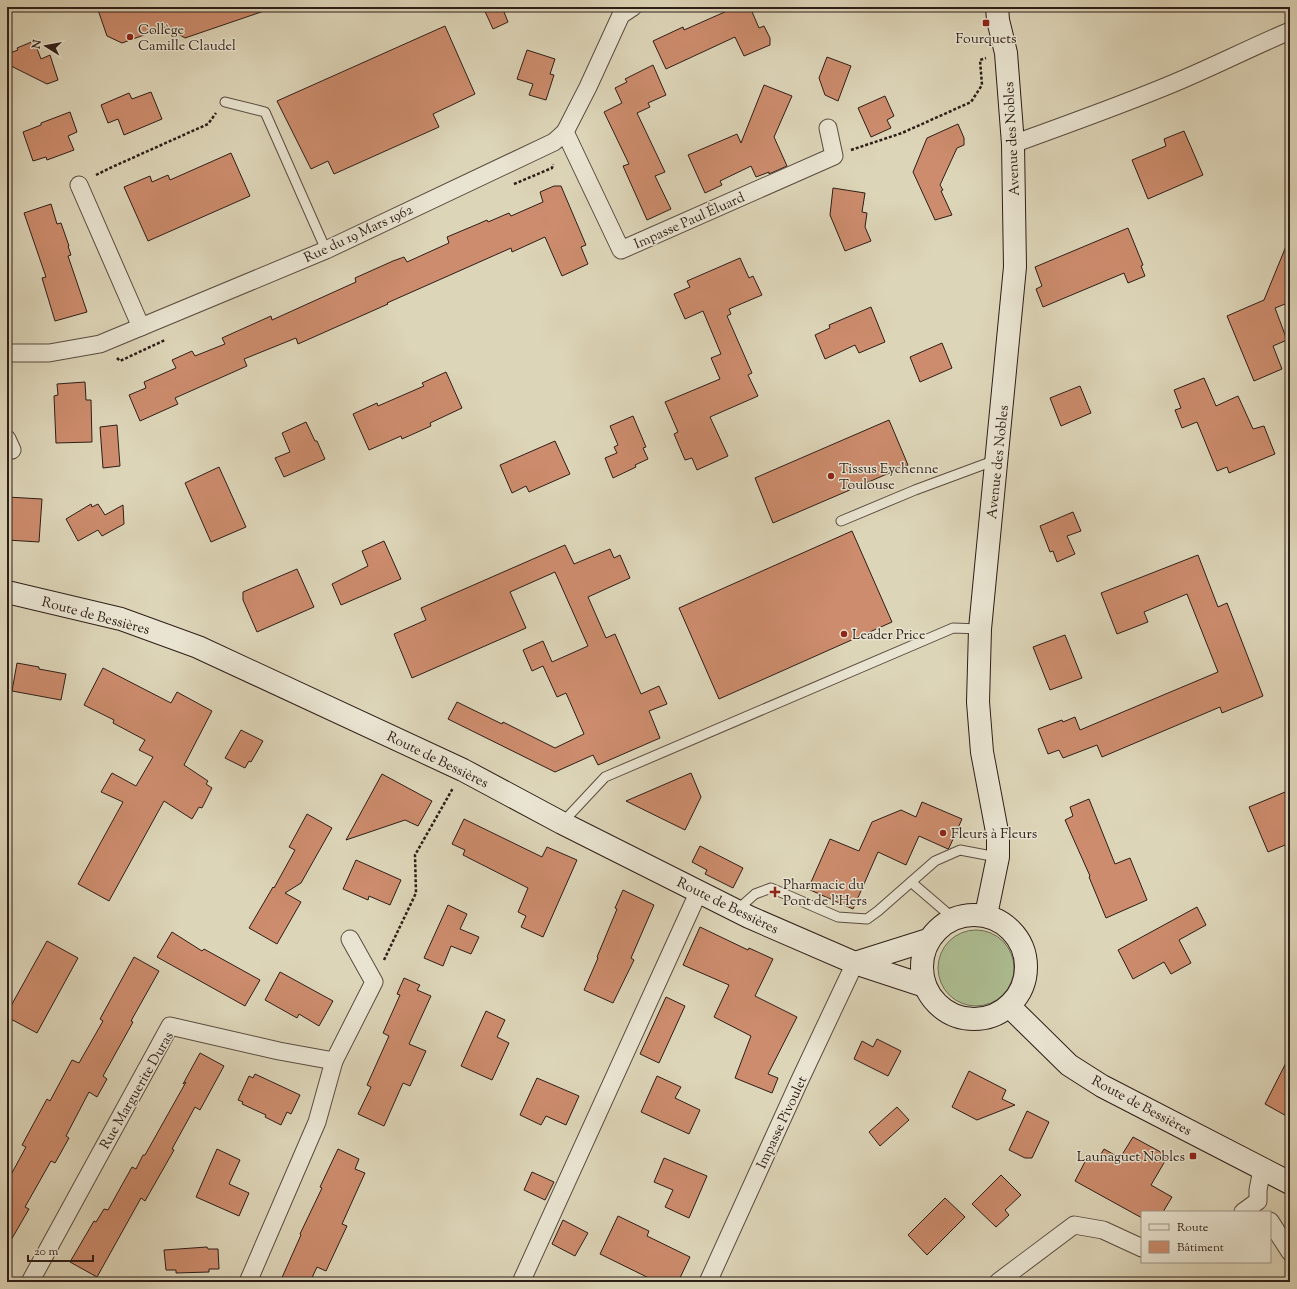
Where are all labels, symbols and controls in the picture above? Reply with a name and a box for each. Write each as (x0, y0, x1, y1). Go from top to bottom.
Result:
marker: Fourquets (981, 18, 991, 28)
place label: Collège Camille Claudel (138, 21, 236, 57)
north arrow (26, 26, 66, 66)
place label: Fourquets (955, 30, 1017, 50)
marker: Collège Camille Claudel (125, 32, 135, 42)
text: N (28, 38, 46, 51)
street label: Avenue des Nobles (1000, 81, 1026, 197)
street label: Impasse Paul Éluard (631, 188, 748, 255)
street label: Rue du 19 Mars 1962 (301, 201, 417, 269)
street label: Avenue des Nobles (983, 404, 1015, 520)
place label: Tissus Eychenne Toulouse (839, 460, 939, 496)
marker: Tissus Eychenne Toulouse (826, 471, 836, 481)
street label: Route de Bessières (39, 593, 152, 641)
place label: Leader Price (852, 626, 925, 646)
marker: Leader Price (839, 629, 849, 639)
street label: Route de Bessières (383, 727, 491, 794)
place label: Fleurs à Fleurs (951, 825, 1037, 845)
marker: Fleurs à Fleurs (938, 828, 948, 838)
street label: Route de Bessières (673, 873, 781, 940)
place label: Pharmacie du Pont de l'Hers (783, 876, 867, 912)
marker: Pharmacie du Pont de l'Hers (770, 887, 780, 897)
street label: Rue Marguerite Duras (96, 1028, 180, 1154)
street label: Route de Bessières (1087, 1072, 1195, 1142)
street label: Impasse Pivoulet (753, 1073, 813, 1172)
place label: Launaguet Nobles (1077, 1148, 1185, 1168)
marker: Launaguet Nobles (1188, 1151, 1198, 1161)
legend (1141, 1211, 1271, 1263)
text: Route (1177, 1219, 1209, 1237)
scale bar (28, 1237, 93, 1263)
text: Bâtiment (1177, 1239, 1224, 1257)
text: 20 m (34, 1243, 59, 1261)

